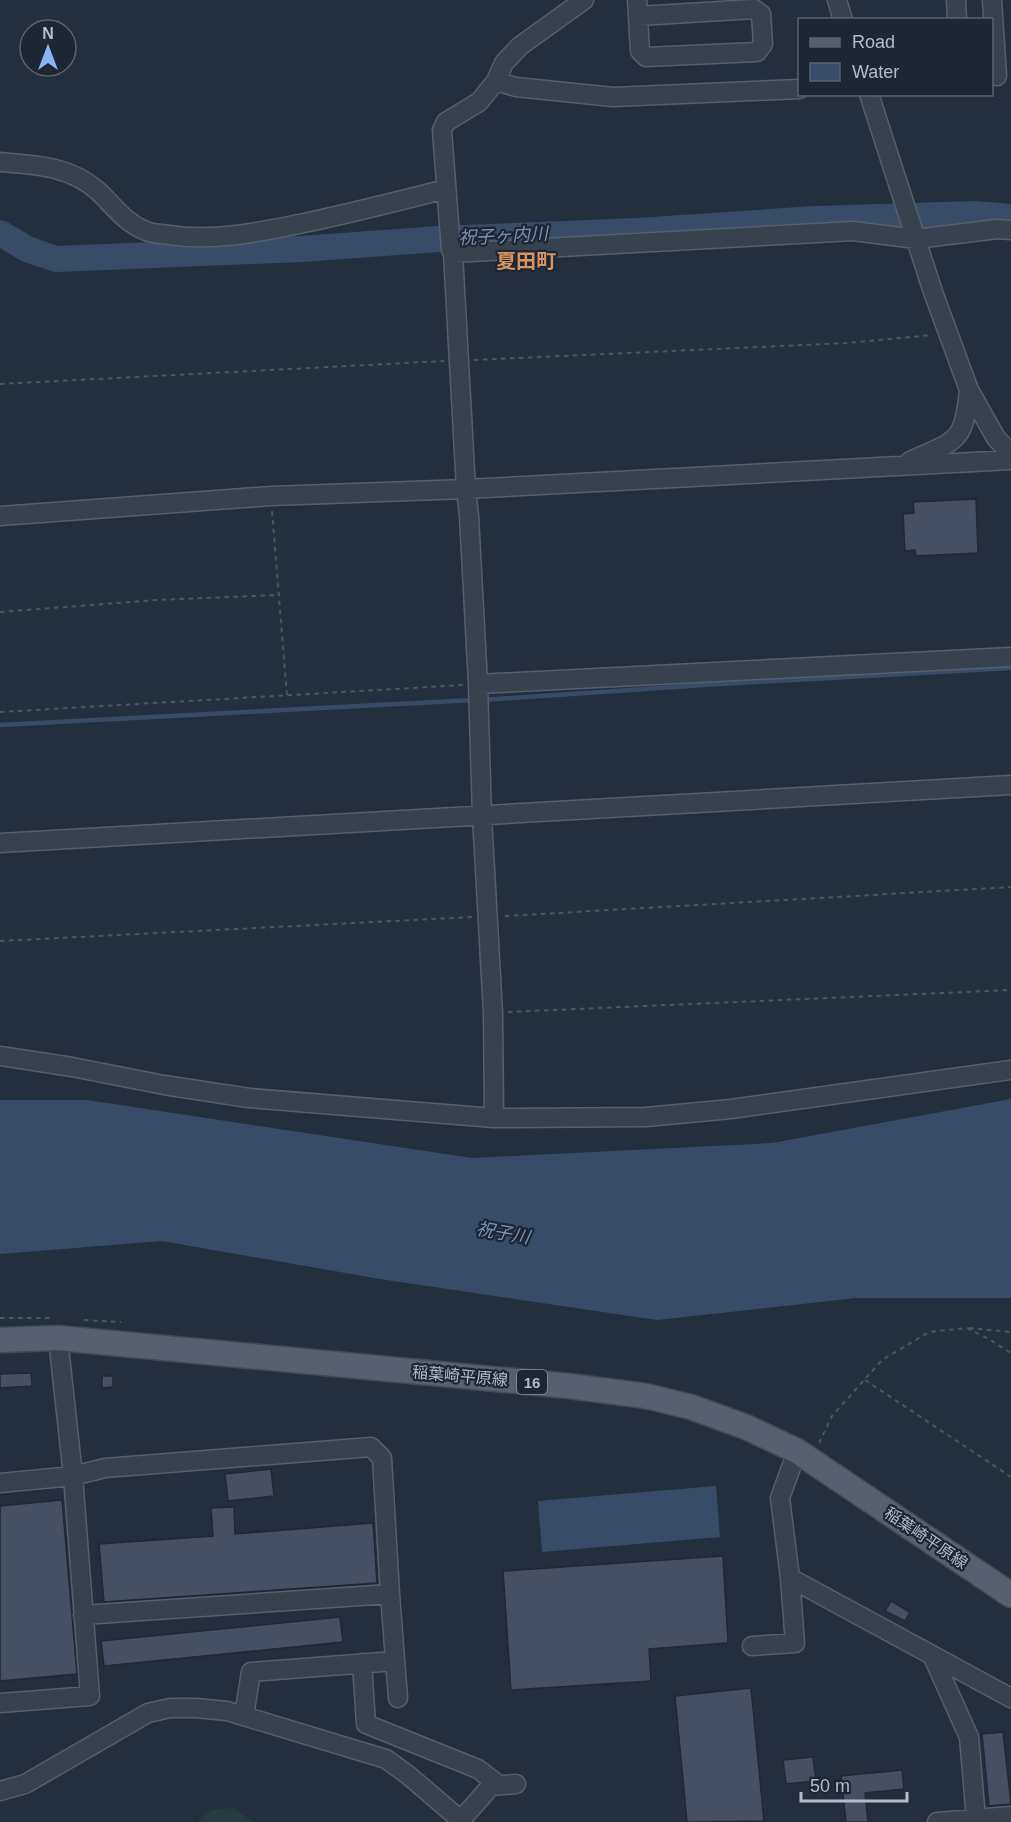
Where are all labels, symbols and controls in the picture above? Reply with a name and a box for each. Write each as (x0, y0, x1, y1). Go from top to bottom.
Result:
north arrow (18, 18, 78, 78)
legend (798, 18, 993, 96)
text: N (42, 25, 54, 42)
text: Road (852, 32, 895, 52)
text: Water (852, 62, 899, 82)
water label: 祝子ヶ内川 (458, 224, 550, 248)
district label: 夏田町 (496, 250, 556, 272)
water label: 祝子川 (475, 1218, 533, 1248)
street label: 稲葉崎平原線 (411, 1363, 509, 1389)
road number: 16 (517, 1370, 547, 1394)
street label: 稲葉崎平原線 (881, 1504, 971, 1572)
scale bar (801, 1765, 908, 1803)
text: 50 m (810, 1776, 850, 1796)

